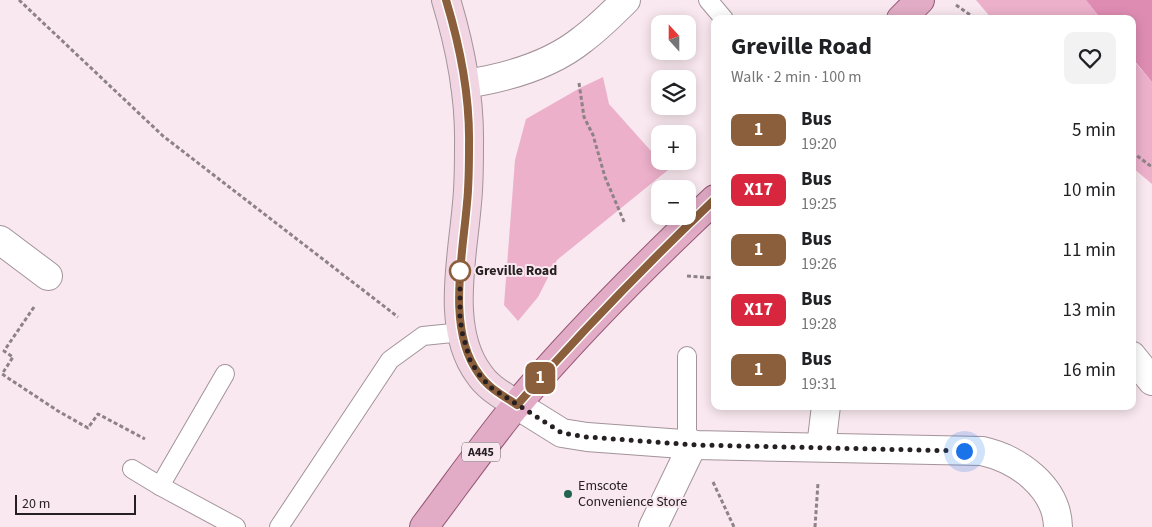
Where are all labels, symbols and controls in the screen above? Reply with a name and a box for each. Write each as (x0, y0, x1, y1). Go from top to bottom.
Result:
north arrow (651, 15, 696, 60)
map controls (651, 15, 696, 225)
text: Greville Road (731, 29, 872, 64)
button: heart (1064, 32, 1116, 84)
text: Walk · 2 min · 100 m (731, 66, 862, 88)
button: layers (651, 70, 696, 115)
text: Bus (801, 106, 832, 133)
text: 1 (754, 117, 763, 142)
text: 5 min (1072, 117, 1116, 144)
button: + (651, 125, 696, 170)
text: 19:20 (801, 133, 837, 155)
text: Bus (801, 166, 832, 193)
text: X17 (744, 177, 773, 202)
text: 10 min (1062, 177, 1116, 204)
button: − (651, 180, 696, 225)
text: 19:25 (801, 193, 837, 215)
text: Bus (801, 226, 832, 253)
text: 1 (754, 237, 763, 262)
text: 11 min (1062, 237, 1116, 264)
text: 19:26 (801, 253, 837, 275)
marker: Greville Road (449, 260, 471, 282)
place label: Greville Road (475, 261, 557, 281)
text: Bus (801, 286, 832, 313)
text: X17 (744, 297, 773, 322)
text: 13 min (1062, 297, 1116, 324)
text: 19:28 (801, 313, 837, 335)
text: Bus (801, 346, 832, 373)
text: 1 (754, 357, 763, 382)
text: 16 min (1062, 357, 1116, 384)
line badge: 1 (524, 362, 556, 394)
text: 1 (535, 365, 545, 390)
text: 19:31 (801, 373, 837, 395)
your location (952, 439, 977, 464)
road number: A445 (462, 442, 500, 462)
place label: Emscote Convenience Store (578, 476, 687, 512)
marker: Emscote Convenience Store (562, 488, 574, 500)
scale bar (15, 492, 136, 515)
text: 20 m (22, 494, 50, 514)

